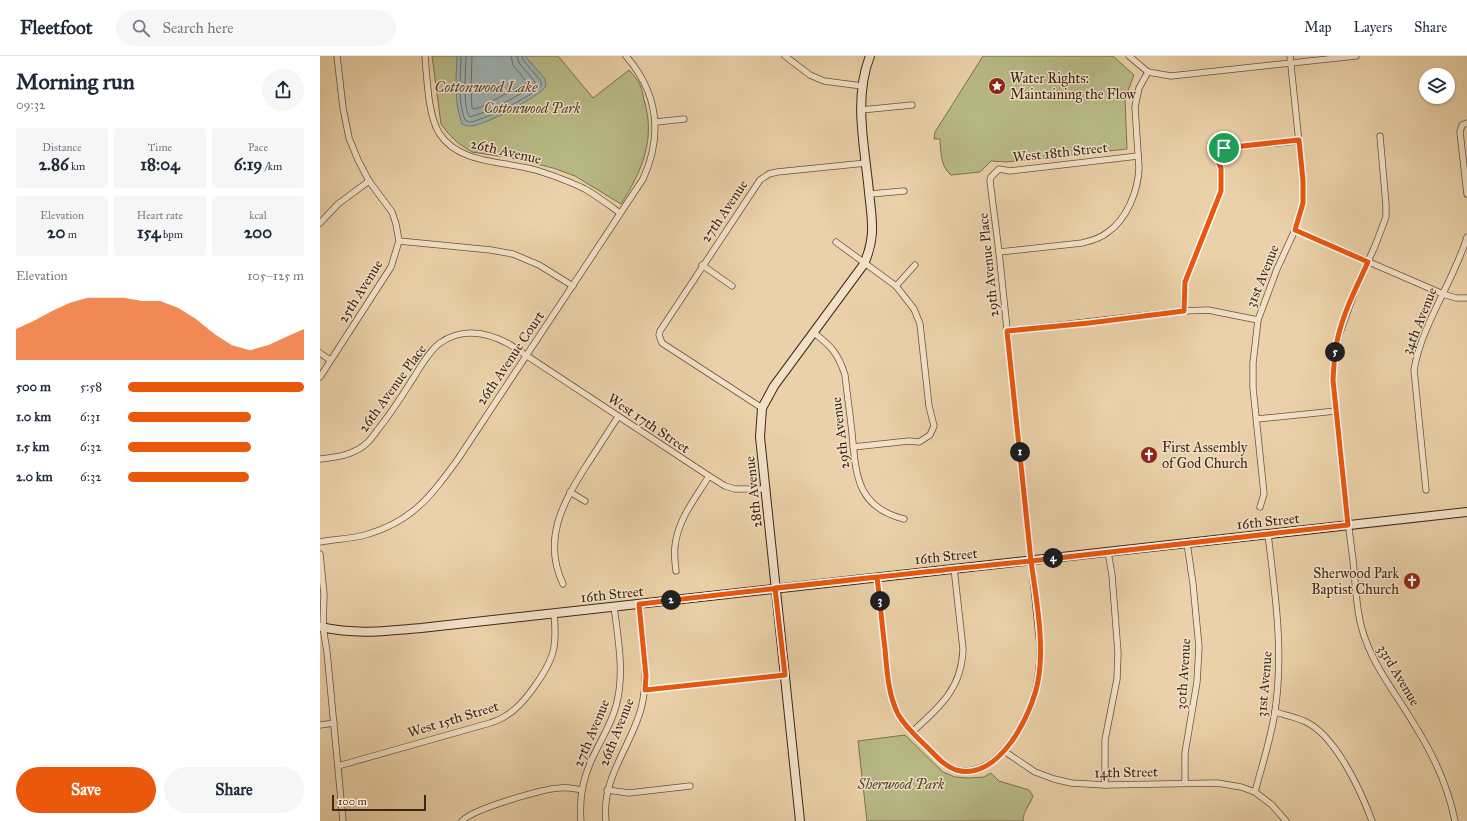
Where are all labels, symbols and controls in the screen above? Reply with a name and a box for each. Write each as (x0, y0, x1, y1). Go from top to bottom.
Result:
search box (116, 10, 396, 46)
text: Fleetfoot (20, 16, 92, 39)
icon: search (130, 17, 152, 39)
text: Search here (162, 19, 233, 37)
text: Map (1304, 19, 1332, 36)
text: Layers (1354, 19, 1392, 36)
text: Share (1414, 19, 1447, 36)
text: Morning run (16, 68, 135, 95)
map controls (1419, 68, 1455, 104)
button: layers (1419, 68, 1455, 104)
button: share (262, 69, 304, 111)
place label: Water Rights: Maintaining the Flow (1010, 70, 1136, 103)
place icon: Water Rights: Maintaining the Flow (987, 76, 1007, 96)
water label: Cottonwood Lake (435, 78, 538, 96)
text: 09:32 (16, 97, 45, 113)
park label: Cottonwood Park (484, 100, 581, 117)
pin (1207, 131, 1241, 165)
street label: 26th Avenue (469, 135, 543, 168)
icon: arrive (1213, 137, 1235, 159)
street label: West 18th Street (1012, 139, 1108, 166)
text: Distance (42, 141, 82, 154)
text: Time (148, 141, 172, 154)
text: Pace (248, 141, 268, 154)
text: 2.86 (39, 154, 69, 175)
text: 18:04 (140, 154, 180, 175)
text: 6:19 (234, 154, 263, 175)
text: km (69, 160, 85, 173)
text: /km (263, 160, 282, 173)
street label: 27th Avenue (697, 177, 752, 246)
text: Elevation (40, 209, 84, 222)
text: Heart rate (137, 209, 183, 222)
text: kcal (249, 209, 267, 222)
street label: 29th Avenue Place (975, 212, 1002, 318)
text: 20 (47, 222, 65, 243)
text: 154 (137, 222, 161, 243)
text: 200 (244, 222, 272, 243)
text: m (65, 228, 77, 241)
text: bpm (161, 228, 183, 241)
street label: 31st Avenue (1242, 242, 1283, 310)
street label: 25th Avenue (334, 256, 387, 326)
text: Elevation (16, 268, 68, 284)
text: 105–125 m (247, 268, 304, 284)
street label: 34th Avenue (1398, 285, 1441, 357)
street label: 26th Avenue Court (473, 308, 548, 408)
street label: 26th Avenue Place (355, 341, 430, 435)
pin: 5 (1325, 342, 1345, 362)
text: 5 (1332, 345, 1338, 358)
text: 500 m (16, 379, 51, 395)
text: 5:58 (80, 379, 102, 395)
street label: West 17th Street (605, 390, 693, 457)
street label: 29th Avenue (828, 396, 853, 470)
text: 1.0 km (16, 409, 51, 425)
text: 6:31 (80, 409, 100, 425)
text: 1.5 km (16, 439, 49, 455)
text: 6:32 (80, 439, 102, 455)
place label: First Assembly of God Church (1162, 439, 1248, 472)
pin: 1 (1010, 442, 1030, 462)
text: 1 (1018, 445, 1022, 458)
church icon: First Assembly of God Church (1139, 445, 1159, 465)
street label: 28th Avenue (741, 455, 766, 529)
text: 2.0 km (16, 469, 53, 485)
text: 6:32 (80, 469, 102, 485)
street label: 16th Street (1236, 510, 1300, 533)
street label: 16th Street (914, 545, 978, 568)
pin: 4 (1043, 548, 1063, 568)
text: 4 (1050, 551, 1056, 564)
place label: Sherwood Park Baptist Church (1311, 565, 1399, 598)
church icon: Sherwood Park Baptist Church (1402, 571, 1422, 591)
street label: 16th Street (580, 583, 644, 606)
pin: 2 (661, 590, 681, 610)
pin: 3 (870, 591, 890, 611)
text: 2 (668, 593, 674, 606)
text: 3 (878, 594, 882, 607)
street label: 30th Avenue (1173, 638, 1194, 710)
street label: 33rd Avenue (1374, 642, 1424, 709)
street label: 31st Avenue (1253, 650, 1276, 718)
street label: 26th Avenue (595, 696, 638, 769)
street label: 27th Avenue (570, 697, 613, 770)
street label: West 15th Street (406, 698, 501, 741)
street label: 14th Street (1094, 763, 1158, 782)
button: Save (16, 767, 156, 813)
button: Share (164, 767, 304, 813)
park label: Sherwood Park (857, 776, 945, 793)
scale bar (332, 793, 426, 812)
text: 100 m (338, 795, 367, 808)

